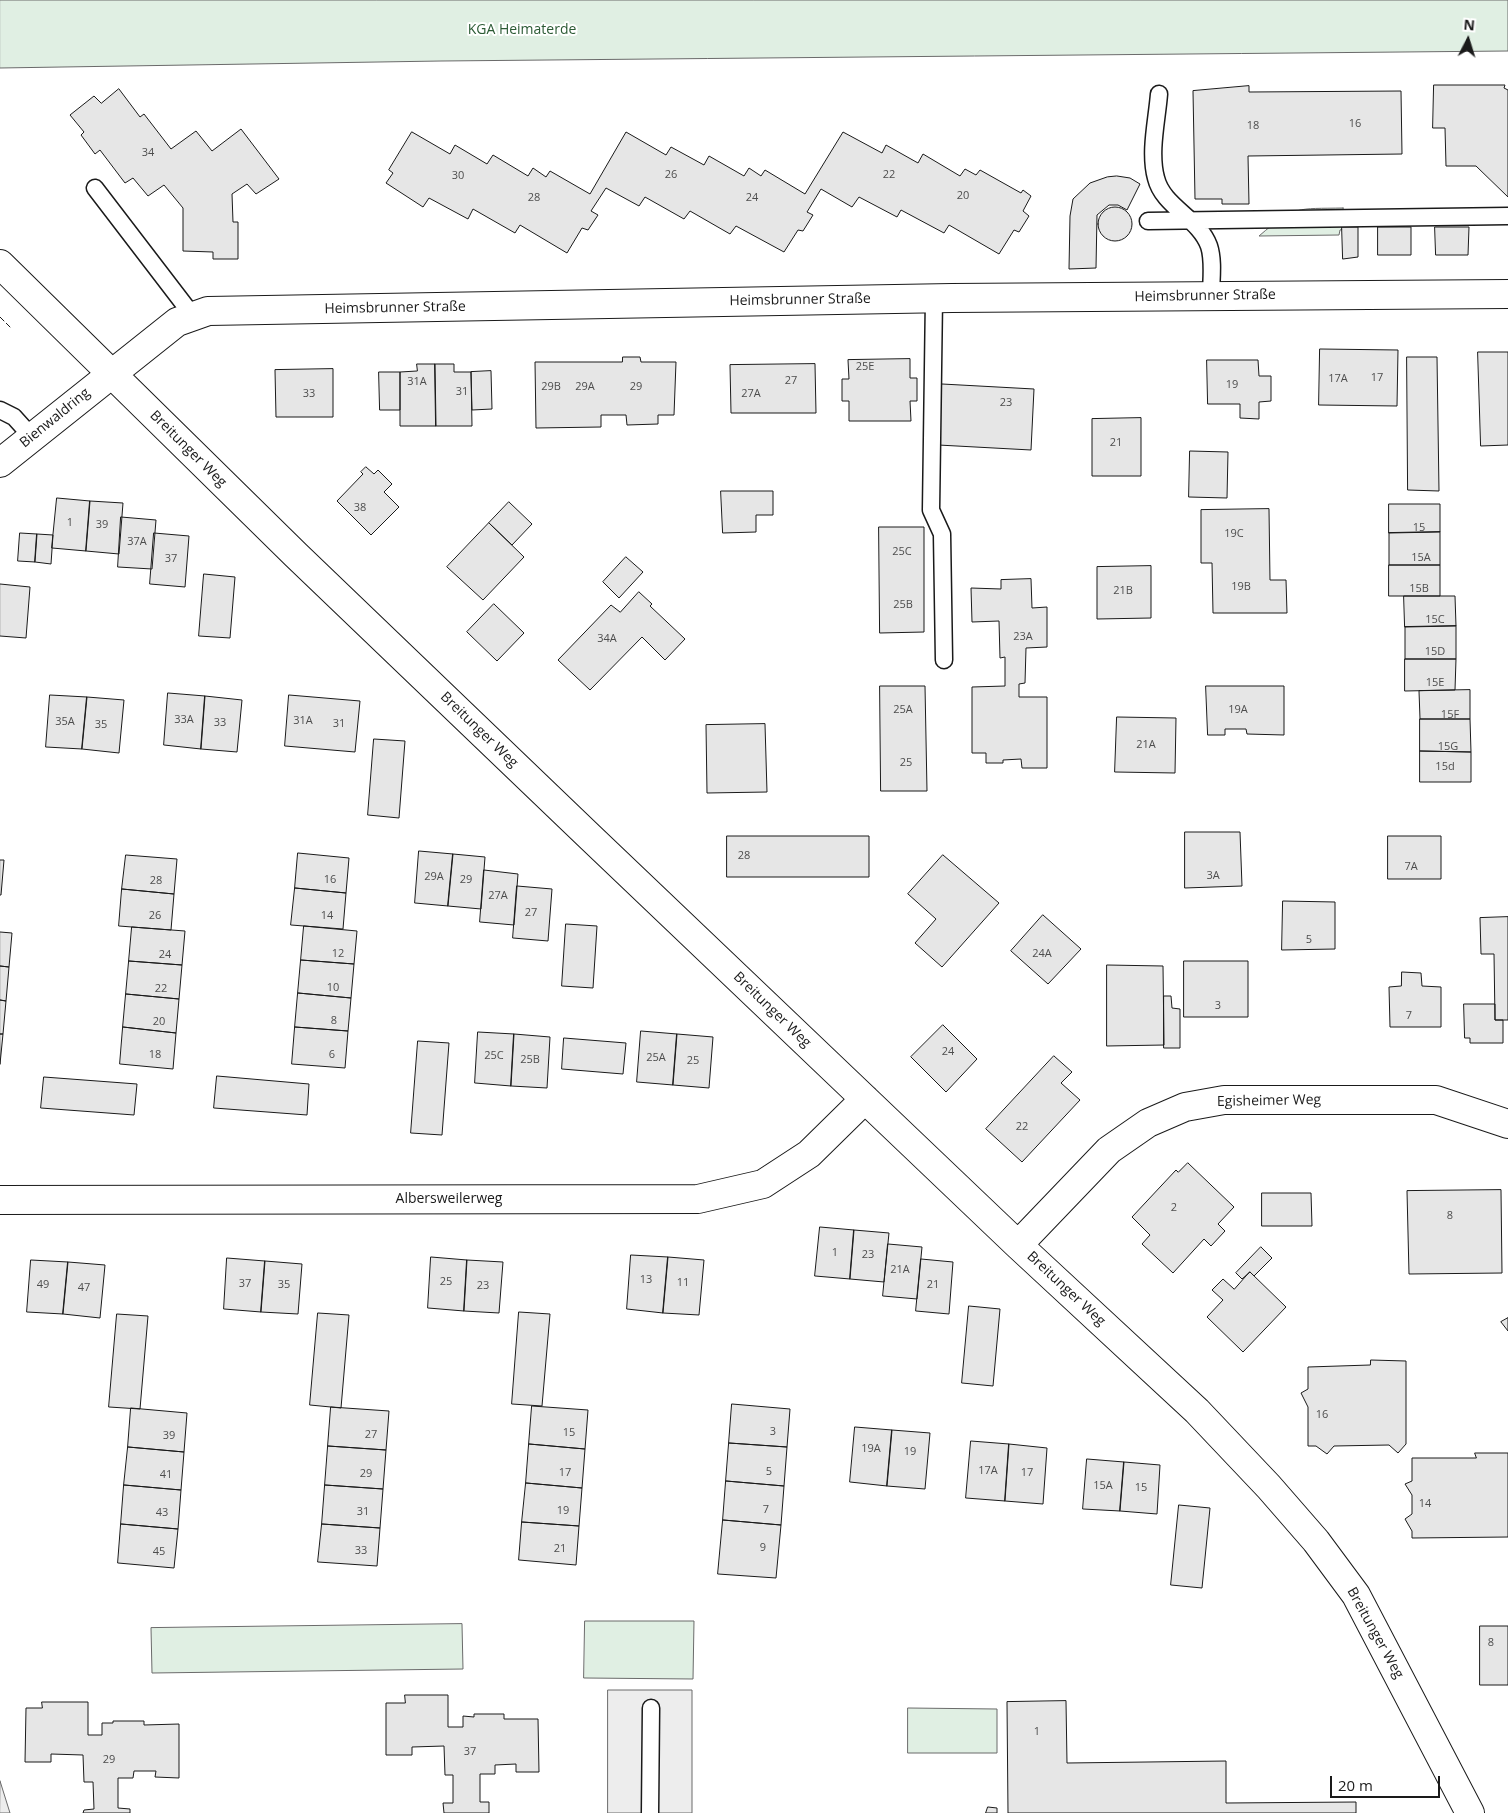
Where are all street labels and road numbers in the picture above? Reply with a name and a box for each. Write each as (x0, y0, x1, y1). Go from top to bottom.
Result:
street label: Heimsbrunner Straße (1134, 286, 1276, 306)
street label: Heimsbrunner Straße (729, 290, 871, 310)
street label: Heimsbrunner Straße (324, 298, 466, 318)
street label: Bienwaldring (17, 385, 93, 451)
street label: Breitunger Weg (146, 407, 230, 491)
street label: Breitunger Weg (437, 689, 521, 771)
street label: Breitunger Weg (730, 969, 814, 1051)
street label: Egisheimer Weg (1217, 1092, 1321, 1110)
street label: Albersweilerweg (396, 1191, 502, 1207)
street label: Breitunger Weg (1023, 1248, 1109, 1330)
street label: Breitunger Weg (1343, 1585, 1407, 1681)

